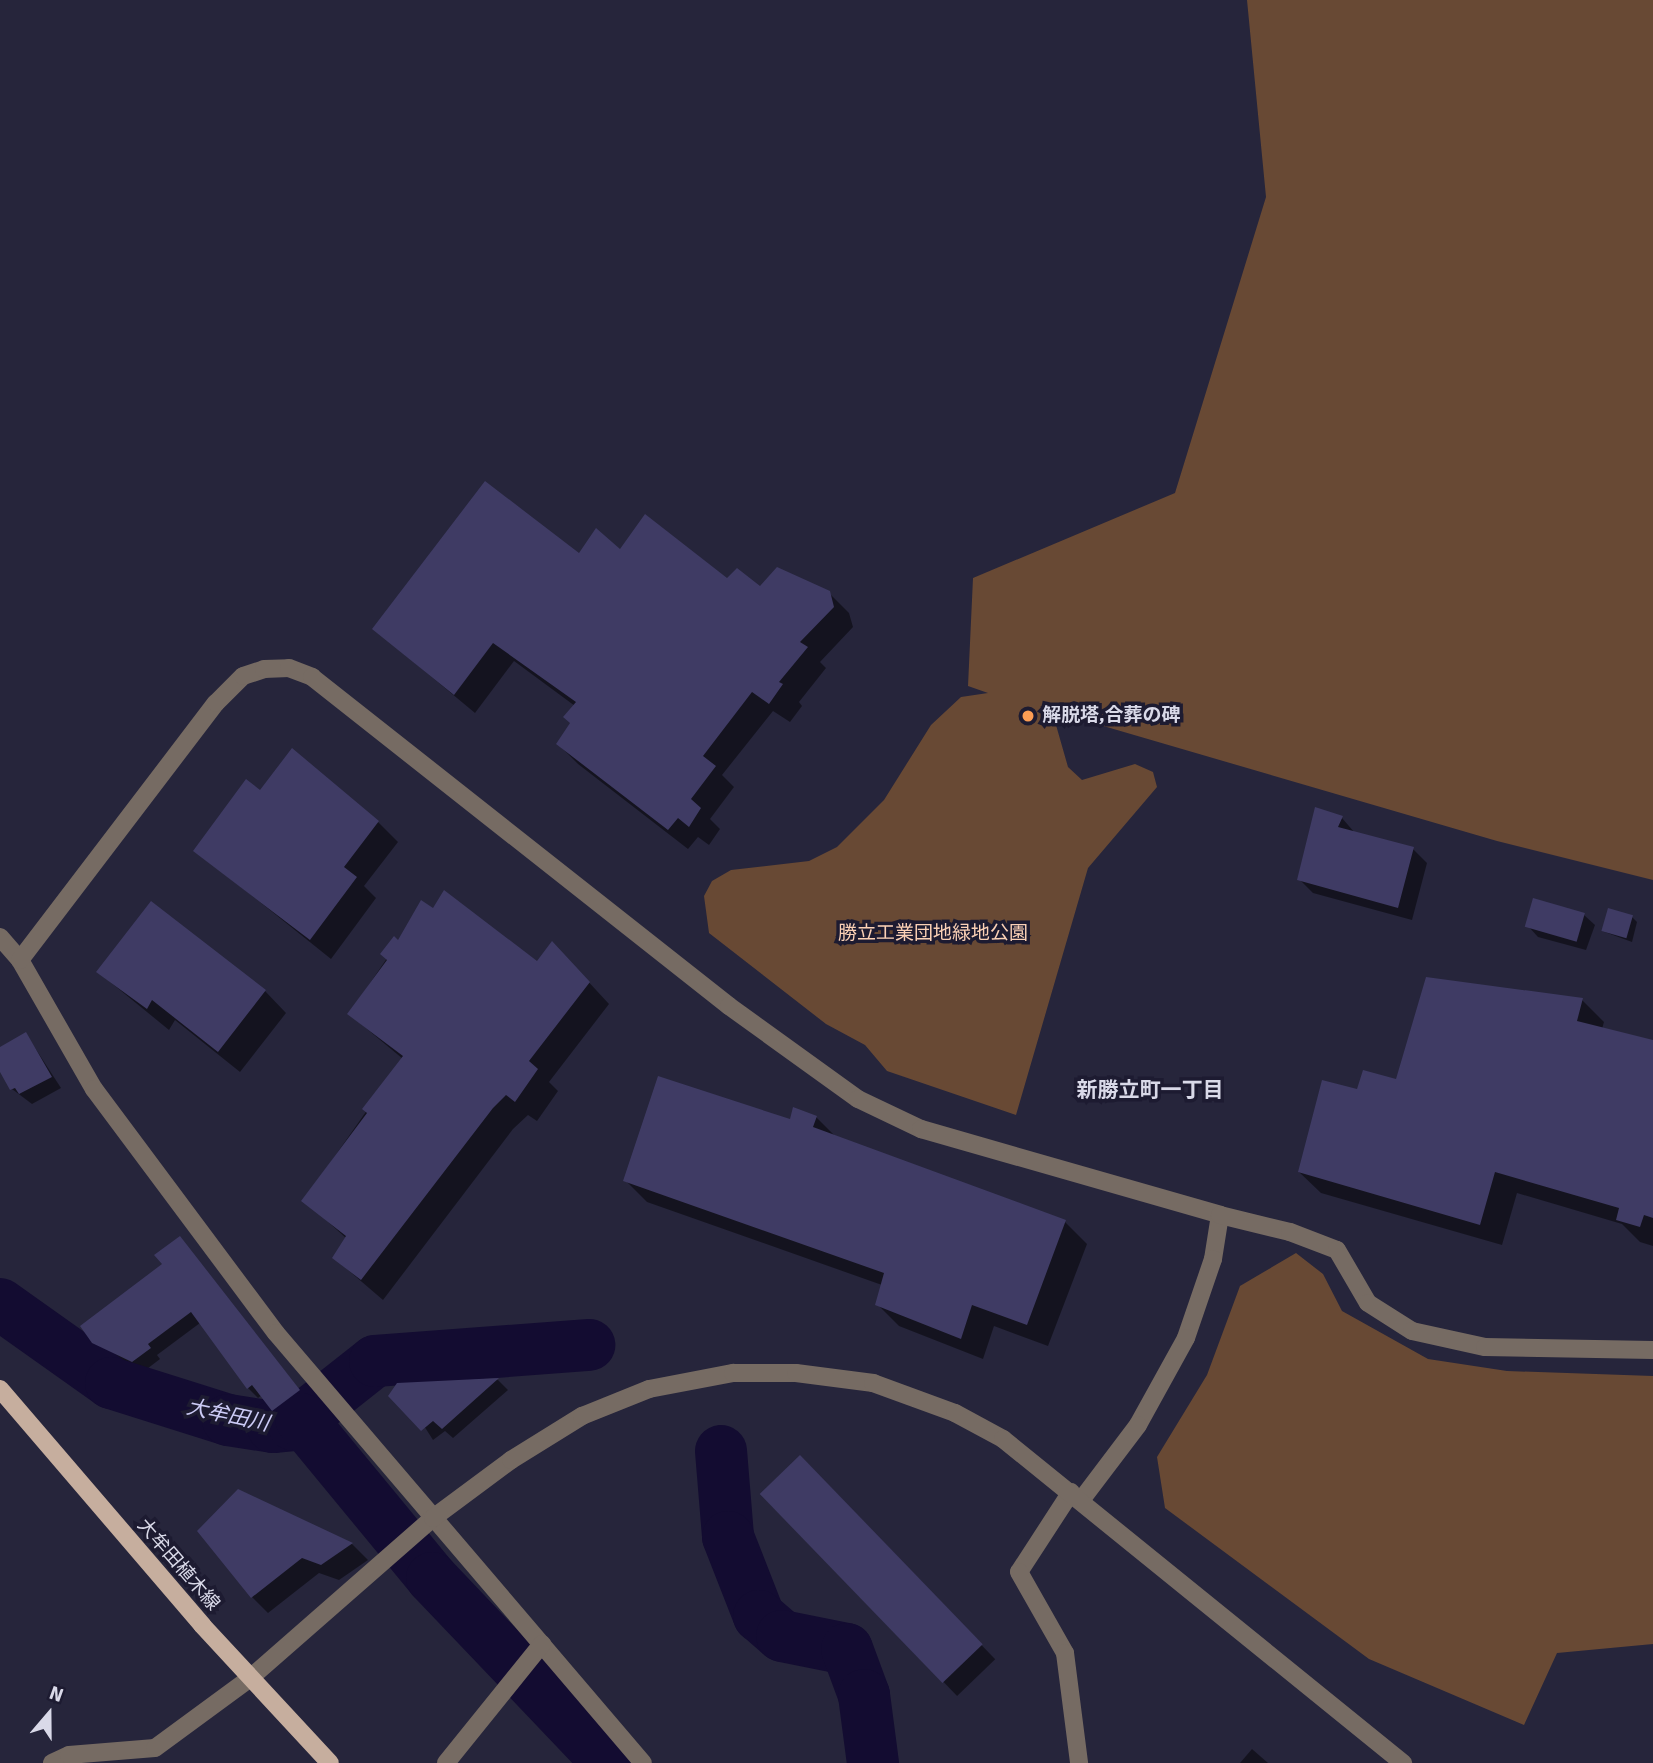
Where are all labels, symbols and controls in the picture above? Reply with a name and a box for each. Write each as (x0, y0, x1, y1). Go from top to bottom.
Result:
place label: 解脱塔,合葬の碑 (1042, 705, 1181, 727)
marker: 解脱塔,合葬の碑 (1020, 708, 1036, 724)
park label: 勝立工業団地緑地公園 (838, 923, 1028, 945)
district label: 新勝立町一丁目 (1077, 1077, 1223, 1103)
water label: 大牟田川 (184, 1394, 272, 1436)
street label: 大牟田植木線 (132, 1515, 224, 1615)
north arrow (14, 1679, 84, 1749)
text: N (46, 1681, 66, 1708)

